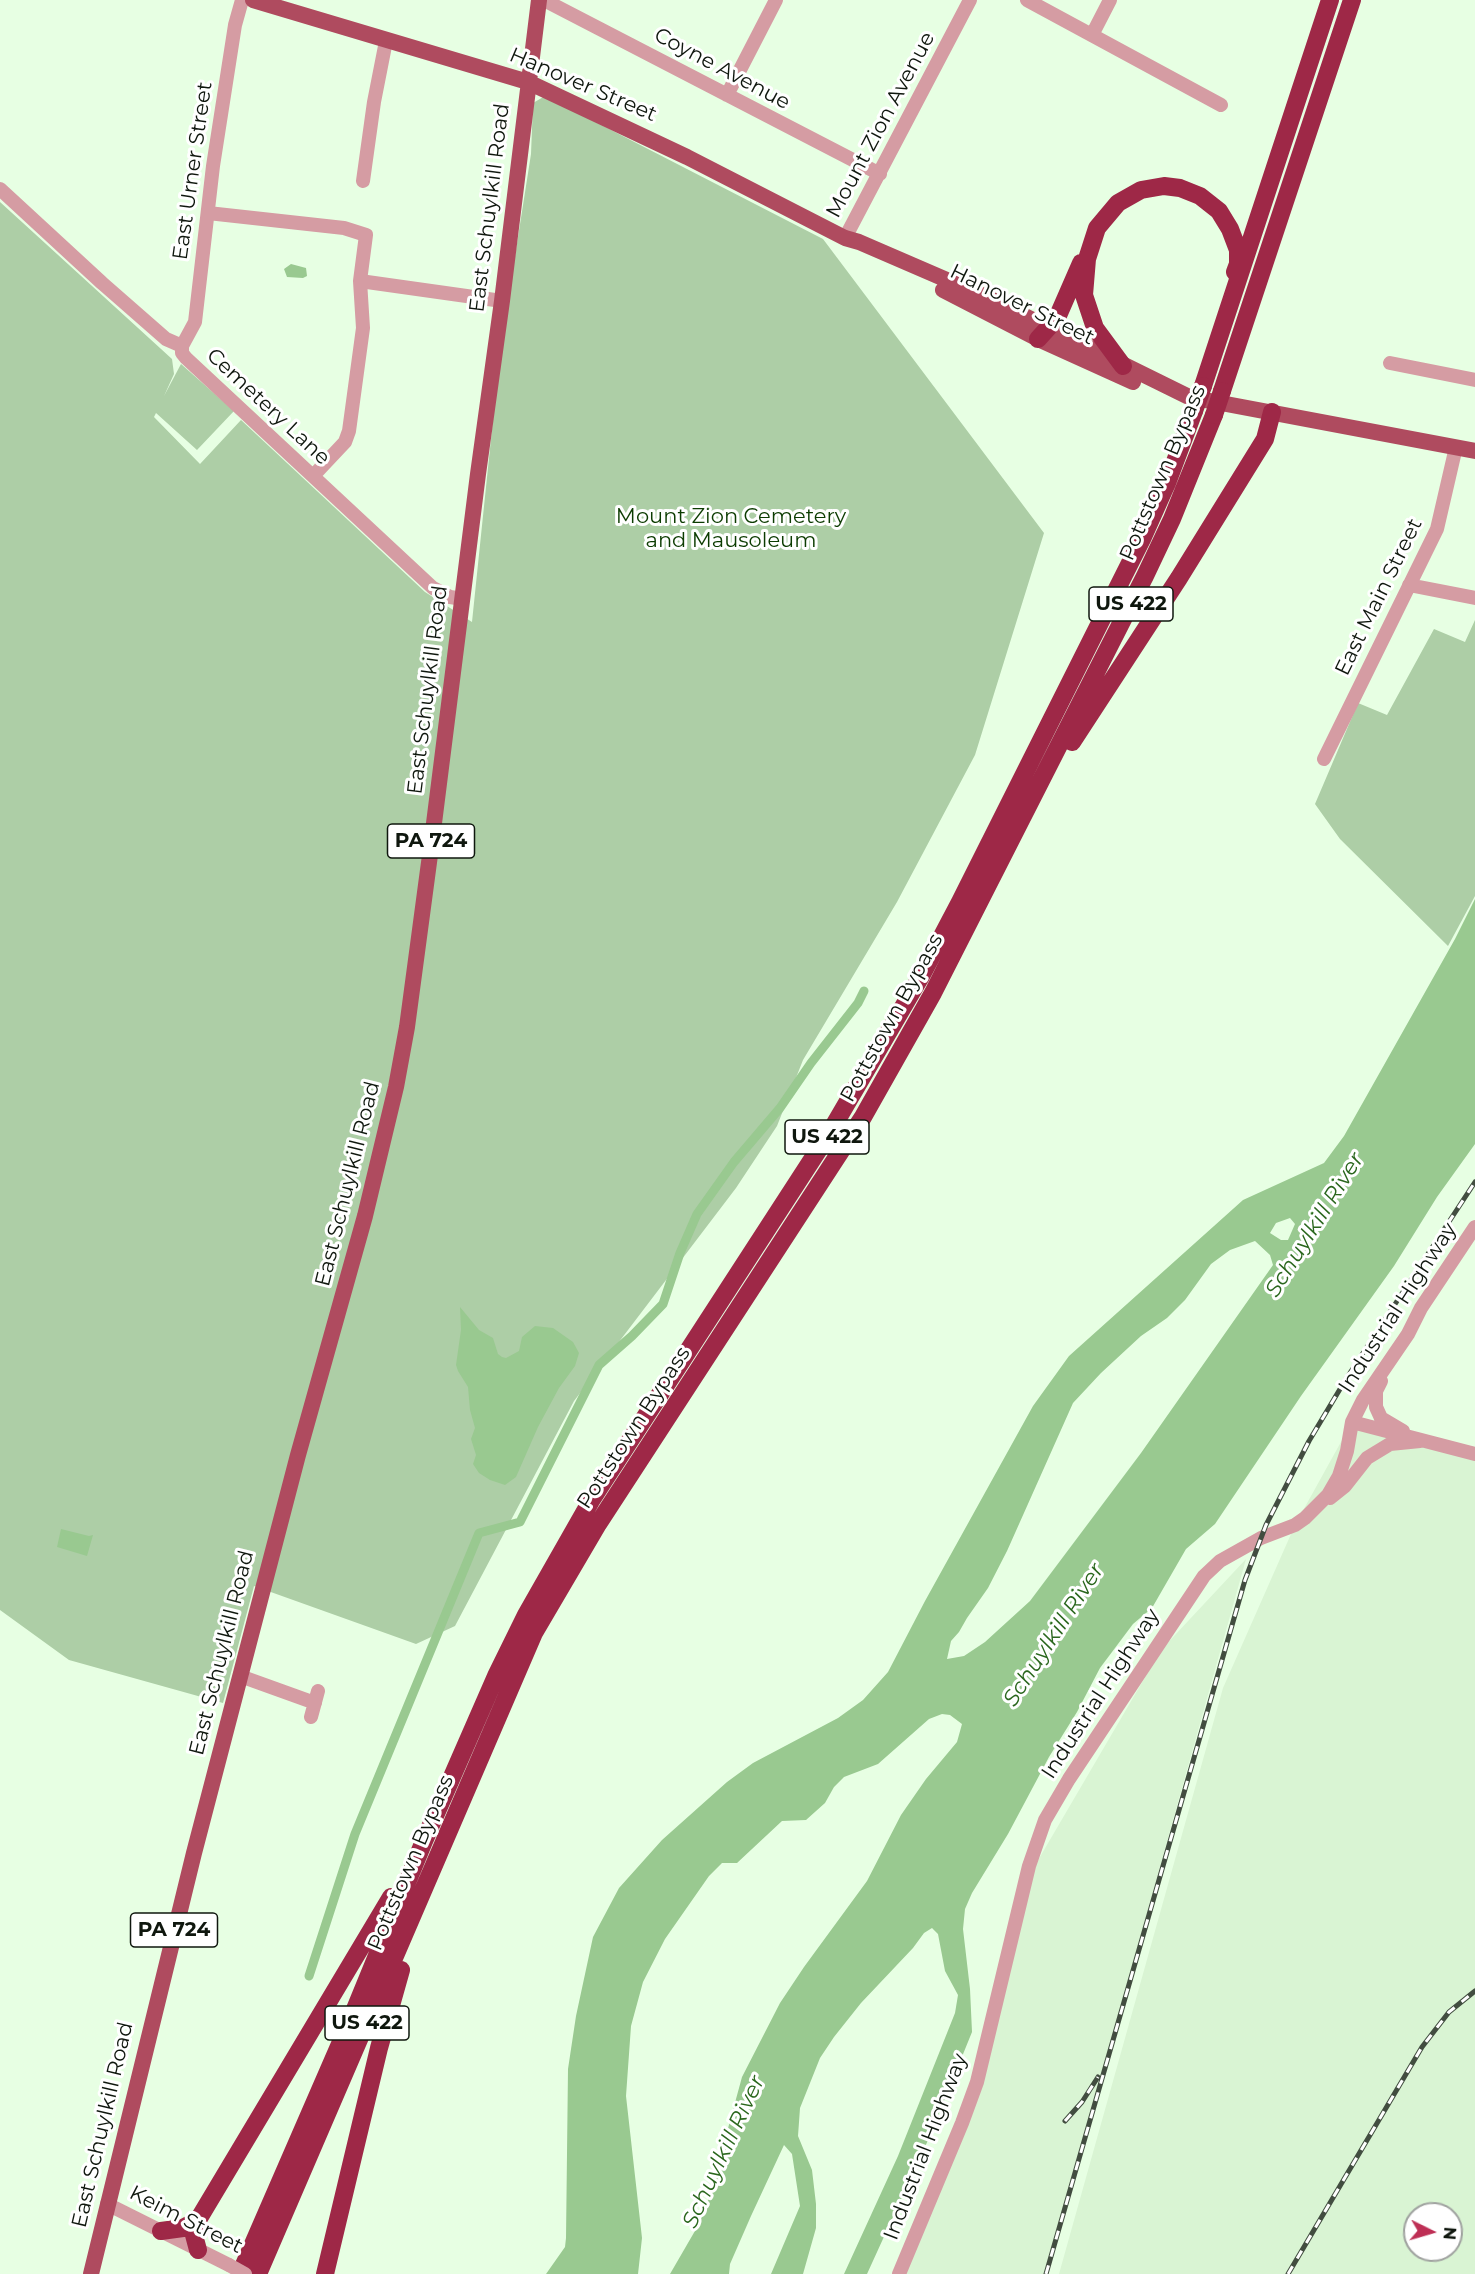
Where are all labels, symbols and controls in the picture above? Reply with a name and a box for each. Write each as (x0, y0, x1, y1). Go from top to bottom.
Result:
street label: Coyne Avenue (650, 23, 794, 115)
street label: Mount Zion Avenue (821, 28, 941, 222)
street label: Hanover Street (506, 43, 660, 127)
street label: East Urner Street (168, 80, 218, 262)
street label: East Schuylkill Road (465, 102, 515, 314)
street label: Hanover Street (946, 259, 1098, 351)
street label: Cemetery Lane (201, 343, 335, 471)
street label: Pottstown Bypass (1115, 381, 1211, 565)
park label: Mount Zion Cemetery and Mausoleum (616, 504, 846, 554)
street label: East Main Street (1330, 514, 1428, 680)
street label: East Schuylkill Road (403, 584, 453, 796)
road number: US 422 (1089, 587, 1173, 621)
road number: PA 724 (388, 824, 474, 858)
street label: Pottstown Bypass (835, 930, 949, 1106)
street label: East Schuylkill Road (310, 1079, 386, 1289)
road number: US 422 (785, 1120, 869, 1154)
water label: Schuylkill River (1260, 1148, 1370, 1302)
street label: Industrial Highway (1334, 1218, 1462, 1398)
street label: Pottstown Bypass (572, 1342, 696, 1514)
street label: East Schuylkill Road (184, 1548, 260, 1758)
water label: Schuylkill River (998, 1559, 1110, 1711)
street label: Industrial Highway (1037, 1604, 1165, 1784)
street label: Pottstown Bypass (363, 1771, 459, 1955)
road number: PA 724 (130, 1913, 218, 1947)
road number: US 422 (325, 2006, 409, 2040)
street label: East Schuylkill Road (67, 2020, 139, 2230)
street label: Industrial Highway (879, 2050, 973, 2244)
water label: Schuylkill River (677, 2072, 771, 2232)
street label: Keim Street (125, 2181, 247, 2259)
north arrow (1403, 2202, 1463, 2262)
text: N (1439, 2226, 1459, 2241)

